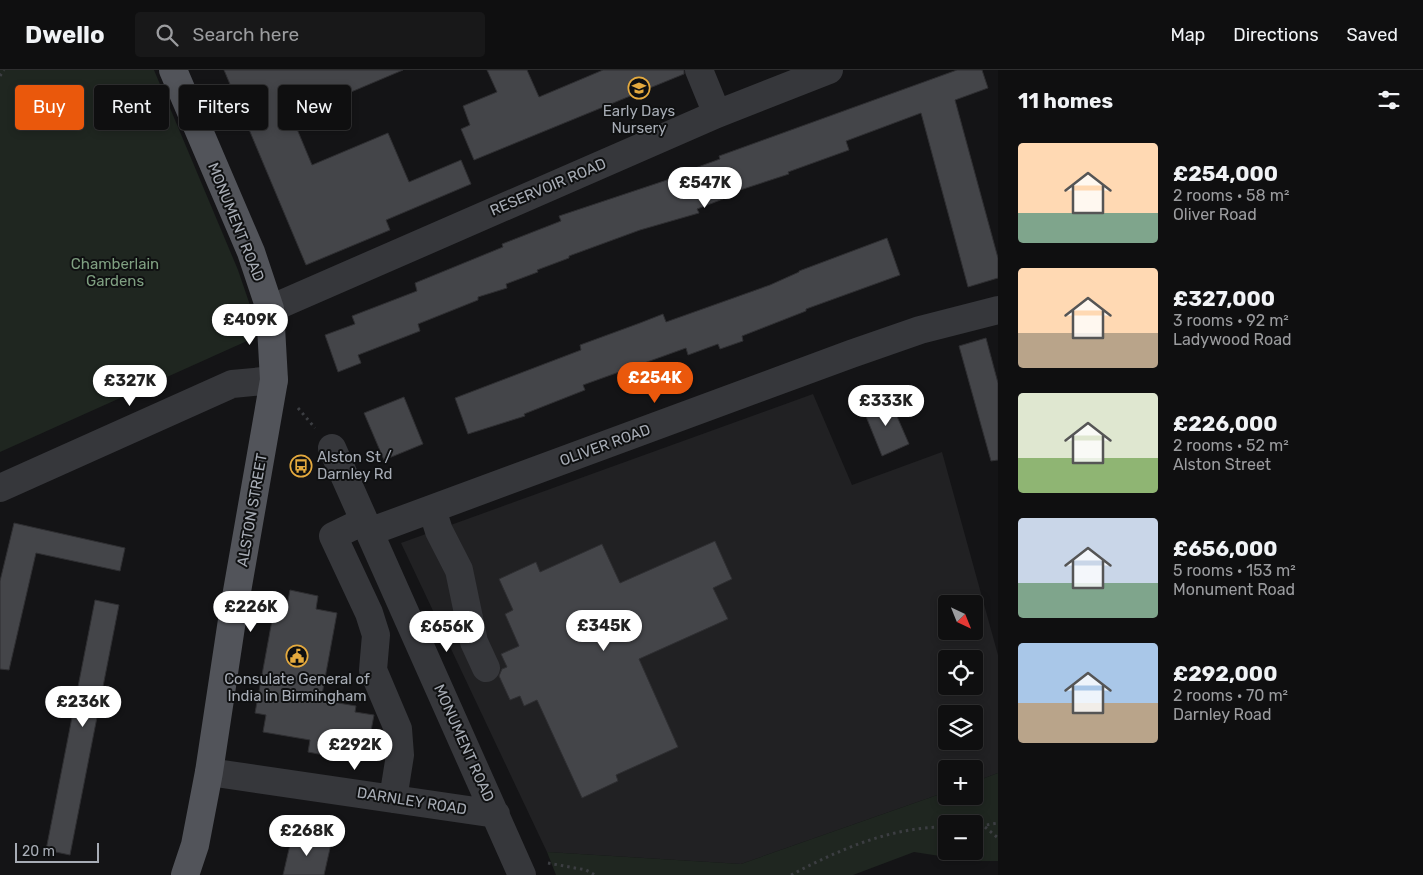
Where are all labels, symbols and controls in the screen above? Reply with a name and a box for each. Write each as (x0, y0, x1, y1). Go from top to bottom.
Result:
search box (135, 12, 485, 57)
text: Dwello (25, 21, 105, 49)
icon: search (153, 21, 181, 49)
text: Search here (193, 23, 299, 46)
text: Map (1170, 24, 1205, 46)
text: Directions (1233, 24, 1319, 46)
text: Saved (1347, 24, 1398, 46)
school or university icon: Early Days Nursery (627, 76, 651, 100)
chip: Buy (15, 85, 84, 130)
chip: Rent (94, 85, 169, 130)
chip: Filters (179, 85, 268, 130)
chip: New (278, 85, 351, 130)
icon: filters (1375, 86, 1403, 114)
text: 11 homes (1018, 88, 1113, 113)
place label: Early Days Nursery (603, 102, 676, 137)
street label: RESERVOIR ROAD (487, 154, 609, 220)
street label: MONUMENT ROAD (204, 160, 268, 284)
text: £254,000 (1173, 161, 1278, 186)
icon: home (1058, 163, 1118, 223)
pin: £547K (670, 166, 740, 209)
text: £547K (679, 173, 731, 192)
text: 2 rooms · 58 m² (1173, 186, 1289, 205)
text: Oliver Road (1173, 205, 1257, 224)
park label: Chamberlain Gardens (71, 255, 159, 290)
text: £327,000 (1173, 286, 1275, 311)
icon: home (1058, 288, 1118, 348)
pin: £409K (215, 304, 285, 346)
text: £409K (223, 310, 277, 329)
text: 3 rooms · 92 m² (1173, 311, 1289, 330)
text: Ladywood Road (1173, 330, 1292, 349)
pin: £254K (620, 362, 690, 404)
pin: £327K (95, 364, 165, 407)
text: £254K (628, 368, 682, 387)
text: £327K (104, 371, 156, 390)
pin: £333K (851, 384, 921, 427)
text: £333K (859, 391, 913, 410)
text: £226,000 (1173, 411, 1278, 436)
icon: home (1058, 413, 1118, 473)
street label: OLIVER ROAD (557, 420, 653, 470)
text: 2 rooms · 52 m² (1173, 436, 1289, 455)
place label: Alston St / Darnley Rd (317, 448, 392, 483)
street label: ALSTON STREET (233, 451, 271, 568)
bus stop icon: Alston St / Darnley Rd (289, 454, 313, 478)
text: Alston Street (1173, 455, 1271, 474)
text: £656,000 (1173, 536, 1278, 561)
icon: home (1058, 538, 1118, 598)
text: 5 rooms · 153 m² (1173, 561, 1296, 580)
text: Monument Road (1173, 580, 1295, 599)
pin: £226K (216, 590, 286, 633)
north arrow (938, 595, 982, 640)
map controls (938, 595, 983, 860)
text: £226K (224, 597, 278, 616)
pin: £656K (412, 610, 482, 653)
pin: £345K (569, 610, 639, 652)
text: £345K (577, 616, 631, 635)
text: £656K (420, 617, 474, 636)
public building icon: Consulate General of India in Birmingham (285, 644, 309, 668)
button: locate (938, 650, 983, 695)
text: £292,000 (1173, 661, 1277, 686)
icon: home (1058, 663, 1118, 723)
place label: Consulate General of India in Birmingham (224, 670, 370, 705)
street label: MONUMENT ROAD (430, 682, 498, 804)
pin: £236K (48, 686, 118, 728)
text: 2 rooms · 70 m² (1173, 686, 1288, 705)
text: £236K (56, 692, 110, 711)
button: layers (938, 705, 983, 750)
text: Darnley Road (1173, 705, 1271, 724)
pin: £292K (320, 728, 390, 771)
text: £292K (328, 735, 382, 754)
button: + (938, 760, 983, 805)
street label: DARNLEY ROAD (356, 783, 468, 819)
pin: £268K (272, 814, 342, 857)
button: − (938, 815, 983, 860)
text: £268K (280, 821, 334, 840)
scale bar (15, 840, 99, 863)
text: 20 m (22, 843, 55, 860)

